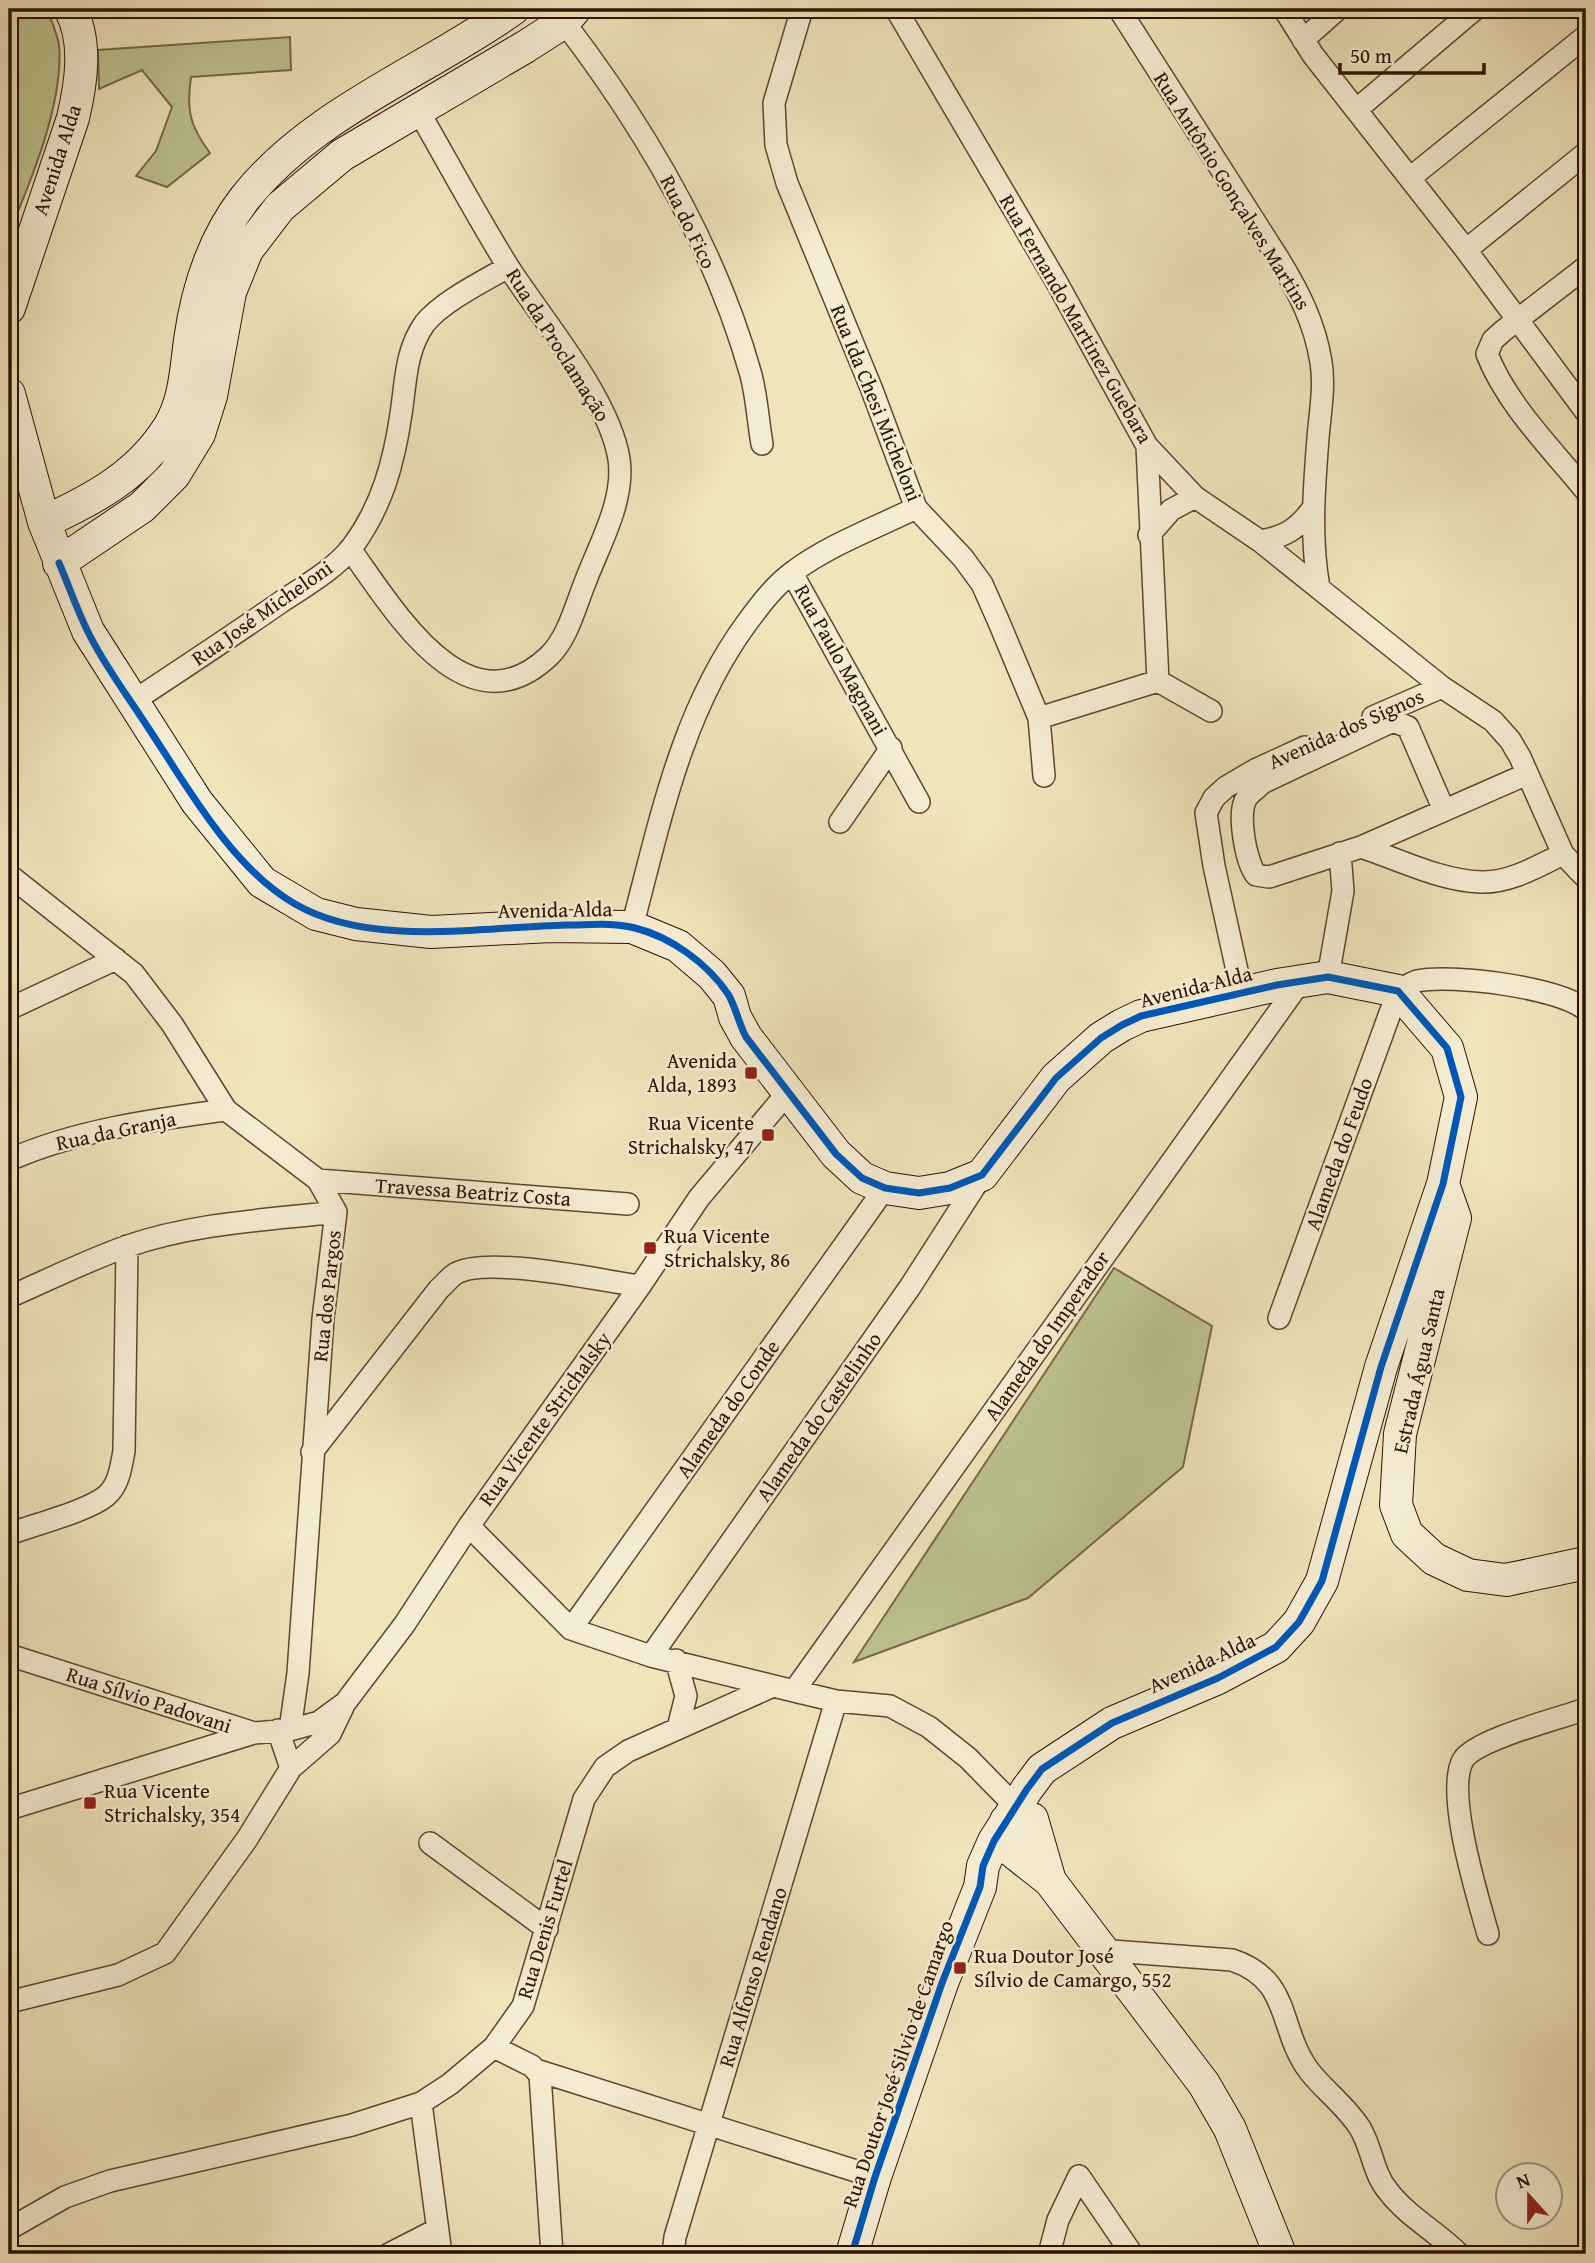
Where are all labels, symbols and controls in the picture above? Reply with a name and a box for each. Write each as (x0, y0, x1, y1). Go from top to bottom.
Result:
scale bar (1340, 32, 1483, 76)
text: 50 m (1350, 40, 1392, 71)
street label: Rua Antônio Gonçalves Martins (1146, 66, 1319, 316)
street label: Avenida Alda (24, 100, 89, 219)
street label: Rua do Fico (652, 170, 724, 274)
street label: Rua Fernando Martinez Guebara (992, 188, 1161, 449)
street label: Rua da Proclamação (499, 262, 618, 428)
street label: Rua Ida Chesi Micheloni (823, 300, 930, 506)
street label: Rua José Micheloni (185, 552, 339, 673)
street label: Rua Paulo Magnani (787, 578, 896, 741)
street label: Avenida dos Signos (1263, 680, 1429, 777)
street label: Avenida Alda (497, 893, 613, 926)
street label: Avenida Alda (1136, 958, 1255, 1015)
place label: Avenida Alda, 1893 (647, 1045, 737, 1100)
marker: Avenida Alda, 1893 (743, 1065, 759, 1081)
street label: Alameda do Feudo (1297, 1073, 1381, 1235)
street label: Rua da Granja (53, 1103, 179, 1158)
place label: Rua Vicente Strichalsky, 47 (628, 1107, 754, 1162)
marker: Rua Vicente Strichalsky, 47 (760, 1127, 776, 1143)
street label: Travessa Beatriz Costa (374, 1169, 572, 1214)
place label: Rua Vicente Strichalsky, 86 (664, 1220, 790, 1275)
street label: Rua dos Pargos (304, 1229, 349, 1363)
marker: Rua Vicente Strichalsky, 86 (642, 1240, 658, 1256)
street label: Alameda do Imperador (976, 1244, 1117, 1427)
street label: Estrada Água Santa (1384, 1285, 1453, 1457)
street label: Rua Vicente Strichalsky (471, 1325, 619, 1512)
street label: Alameda do Castelinho (748, 1326, 889, 1508)
street label: Alameda do Conde (668, 1333, 787, 1484)
street label: Avenida Alda (1143, 1624, 1260, 1701)
street label: Rua Sílvio Padovani (63, 1658, 236, 1741)
place label: Rua Vicente Strichalsky, 354 (104, 1775, 240, 1830)
marker: Rua Vicente Strichalsky, 354 (82, 1795, 98, 1811)
street label: Rua Denis Furtel (509, 1855, 581, 2003)
street label: Rua Alfonso Rendano (710, 1883, 795, 2071)
street label: Rua Doutor José Silvio de Camargo (834, 1916, 961, 2212)
place label: Rua Doutor José Sílvio de Camargo, 552 (974, 1940, 1172, 1995)
marker: Rua Doutor José Sílvio de Camargo, 552 (952, 1960, 968, 1976)
north arrow (1494, 2162, 1564, 2232)
text: N (1512, 2165, 1534, 2195)

